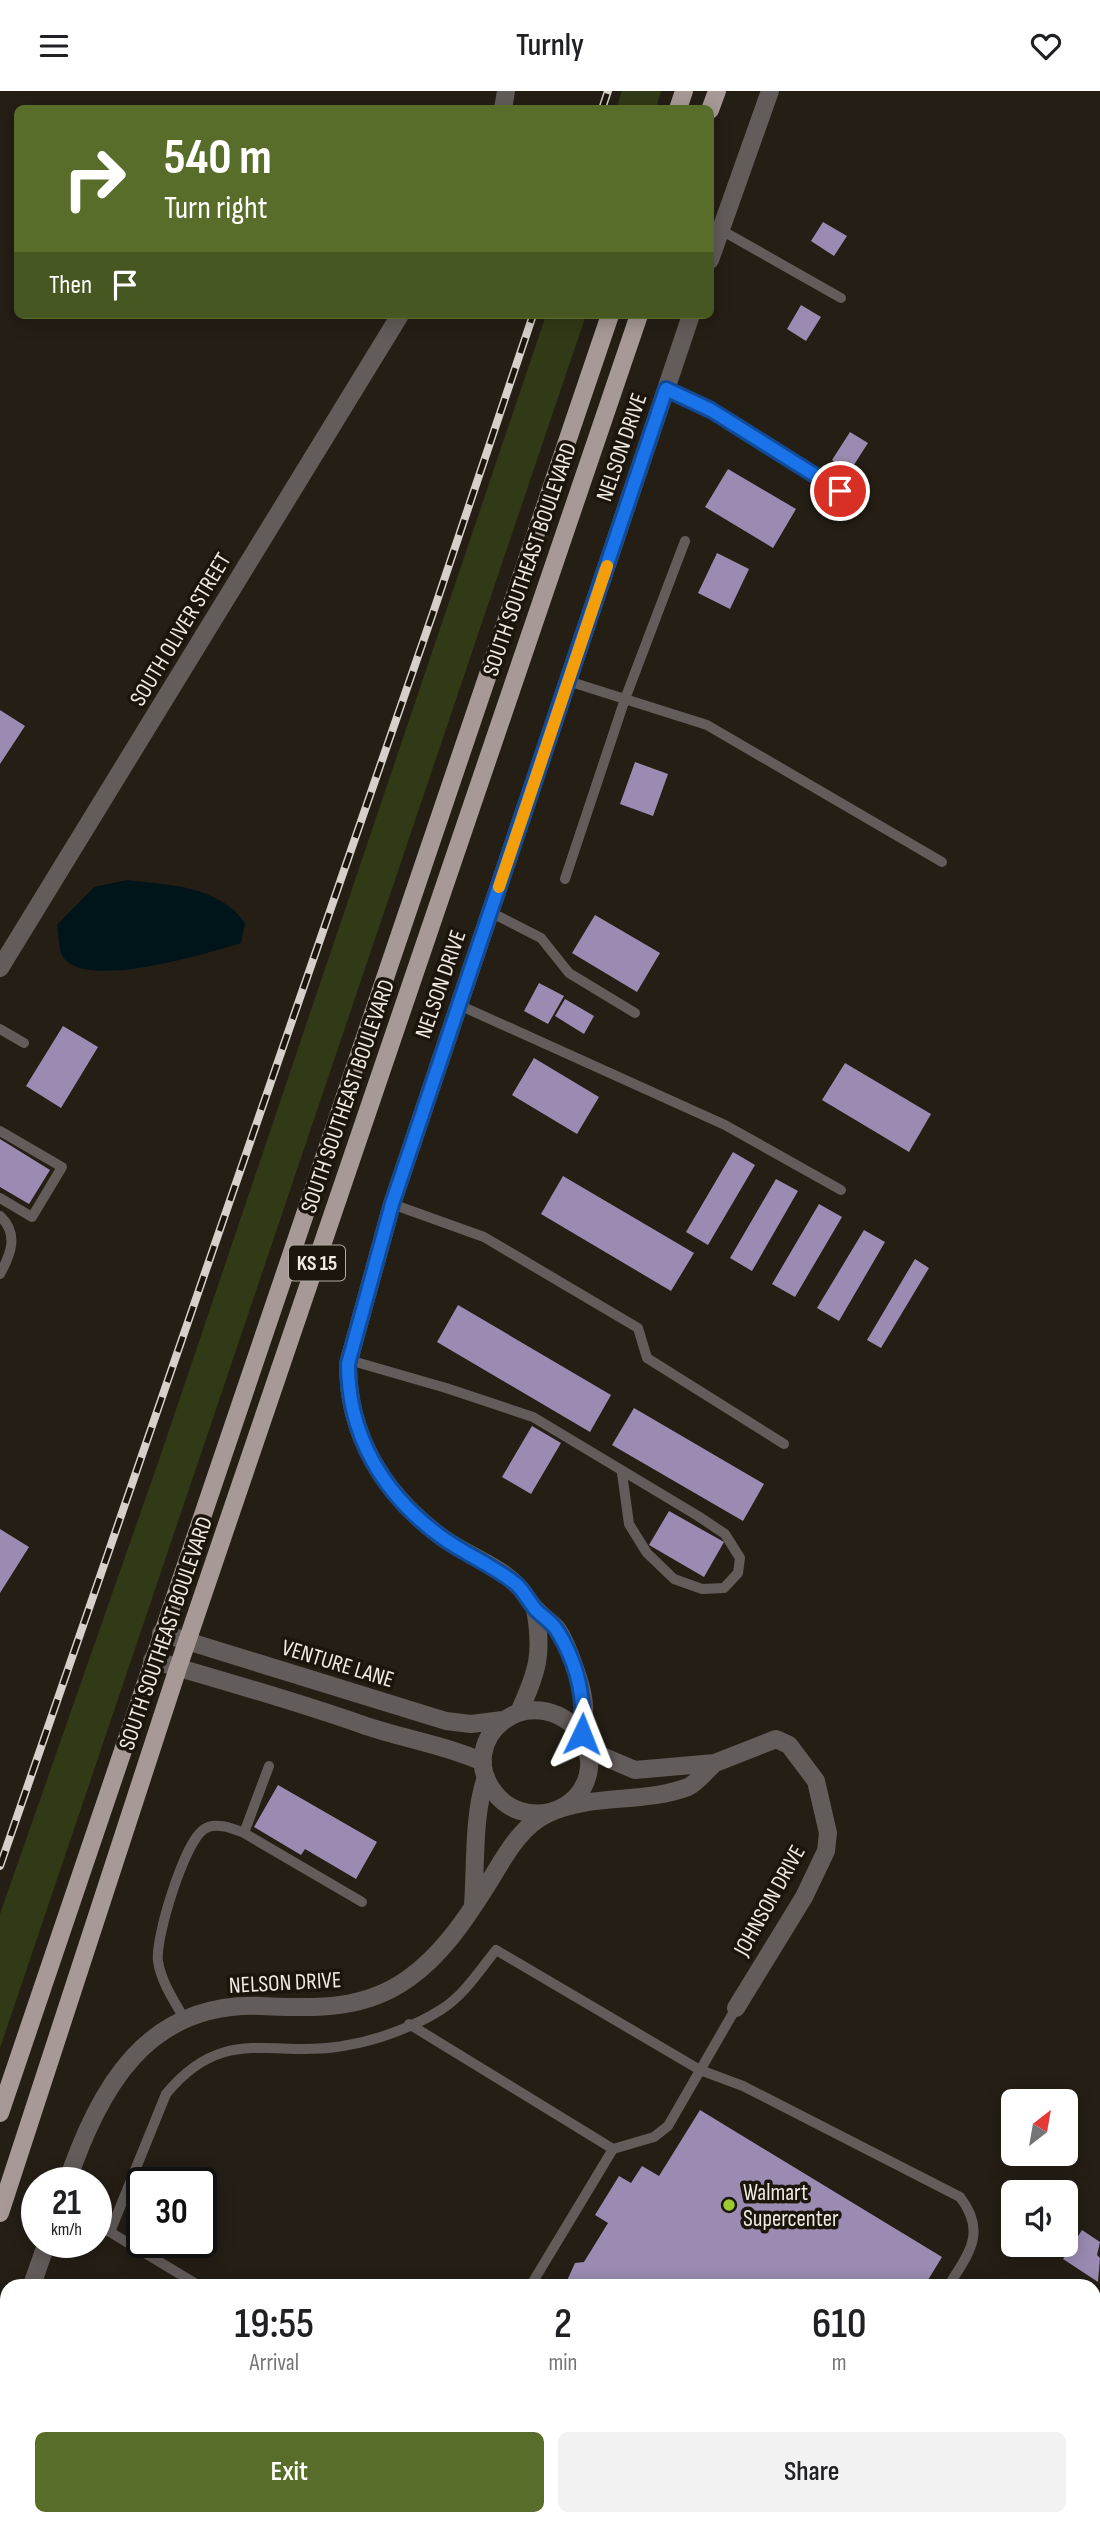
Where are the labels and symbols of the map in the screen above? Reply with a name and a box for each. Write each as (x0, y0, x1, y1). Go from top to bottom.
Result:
street label: NELSON DRIVE (590, 390, 654, 505)
street label: SOUTH SOUTHEAST BOULEVARD (477, 439, 583, 680)
pin (810, 461, 870, 521)
street label: SOUTH OLIVER STREET (124, 548, 238, 711)
street label: NELSON DRIVE (409, 927, 473, 1042)
street label: SOUTH SOUTHEAST BOULEVARD (295, 976, 401, 1217)
road number: KS 15 (289, 1245, 345, 1281)
street label: SOUTH SOUTHEAST BOULEVARD (113, 1513, 219, 1754)
street label: VENTURE LANE (278, 1634, 397, 1694)
position arrow (545, 1697, 619, 1771)
street label: JOHNSON DRIVE (727, 1840, 812, 1962)
street label: NELSON DRIVE (228, 1966, 342, 2000)
north arrow (1001, 2089, 1078, 2167)
speed limit sign: 30 (126, 2167, 217, 2258)
place label: Walmart Supercenter (743, 2179, 839, 2233)
marker: Walmart Supercenter (721, 2197, 737, 2213)

